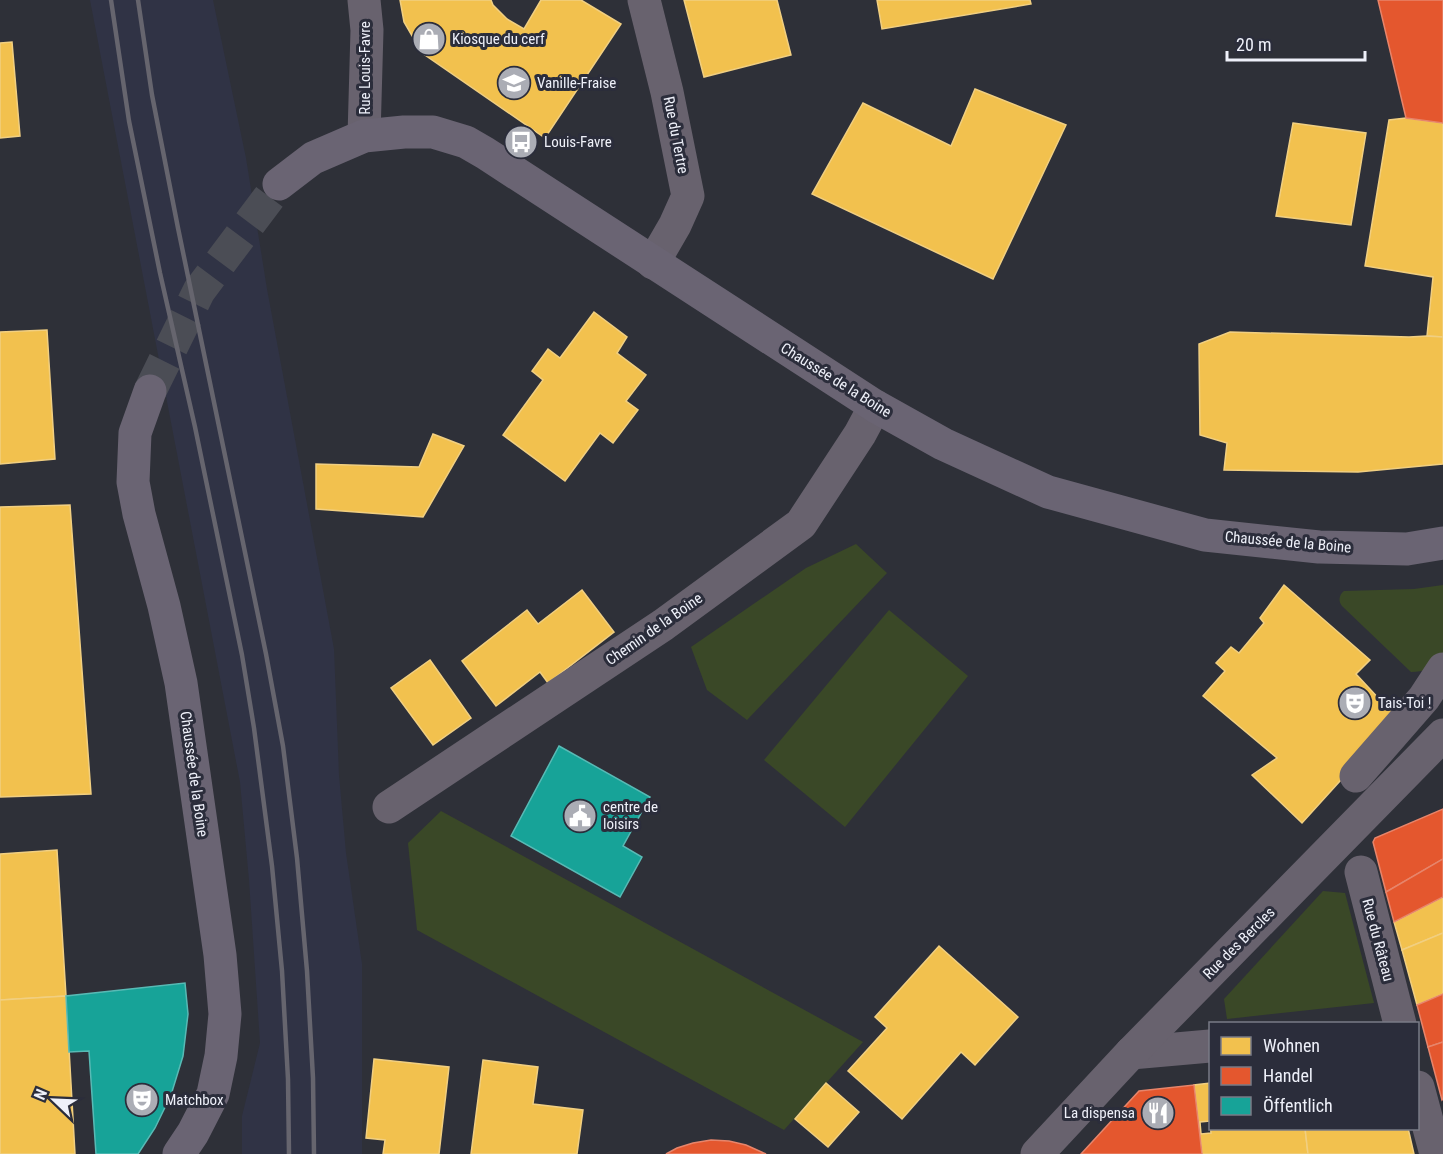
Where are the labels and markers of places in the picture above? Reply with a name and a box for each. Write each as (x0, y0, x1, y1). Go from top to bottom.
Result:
shop icon: Kiosque du cerf (411, 21, 447, 57)
place label: Kiosque du cerf (452, 30, 545, 48)
school or university icon: Vanille-Fraise (496, 65, 532, 101)
place label: Vanille-Fraise (537, 74, 616, 92)
bus stop icon: Louis-Favre (503, 124, 539, 160)
place label: Louis-Favre (544, 133, 612, 151)
theatre icon: Tais-Toi ! (1337, 685, 1373, 721)
place label: Tais-Toi ! (1378, 694, 1431, 712)
public building icon: centre de loisirs (562, 798, 598, 834)
place label: centre de loisirs (603, 798, 658, 833)
theatre icon: Matchbox (124, 1082, 160, 1118)
place label: Matchbox (165, 1091, 224, 1109)
restaurant icon: La dispensa (1140, 1095, 1176, 1131)
place label: La dispensa (1064, 1104, 1135, 1122)

